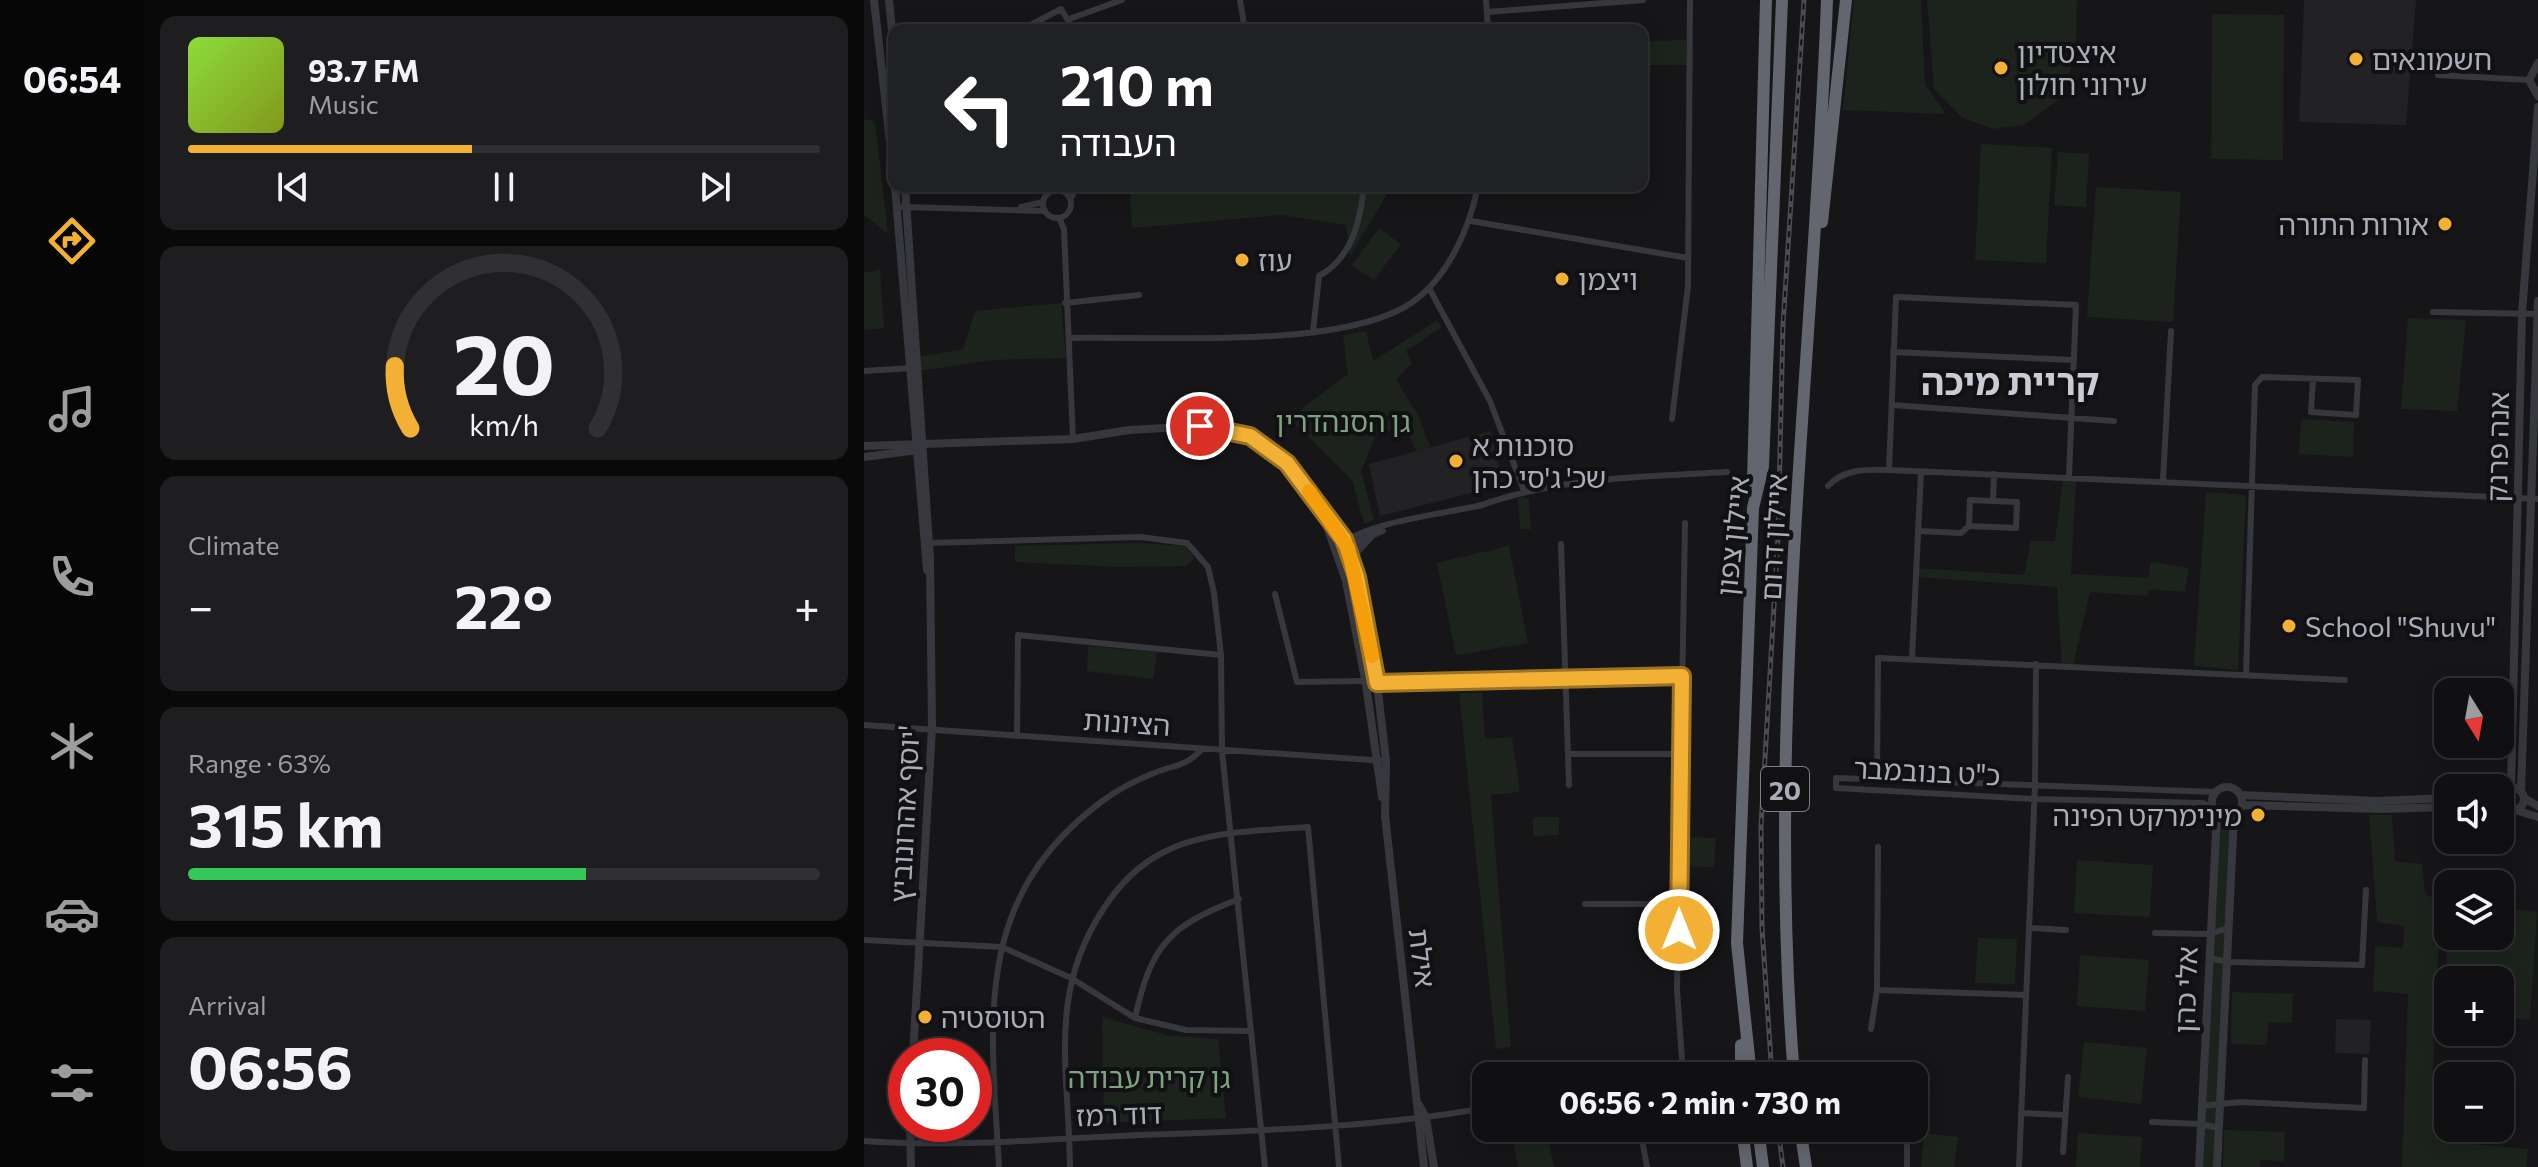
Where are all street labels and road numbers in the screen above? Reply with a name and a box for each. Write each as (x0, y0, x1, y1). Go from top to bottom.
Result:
street label: אנה פרנק (2479, 391, 2515, 503)
street label: איילון דרום (1753, 473, 1793, 601)
street label: איילון צפון (1709, 474, 1755, 598)
street label: הציונות (1082, 702, 1172, 742)
street label: יוסף אהרונוביץ' (882, 724, 926, 904)
street label: כ"ט בנובמבר (1853, 750, 2001, 792)
road number: 20 (1761, 767, 1809, 811)
street label: אילת (1403, 927, 1443, 989)
street label: אלי כהן (2166, 946, 2204, 1034)
street label: דוד רמז (1075, 1096, 1163, 1132)

